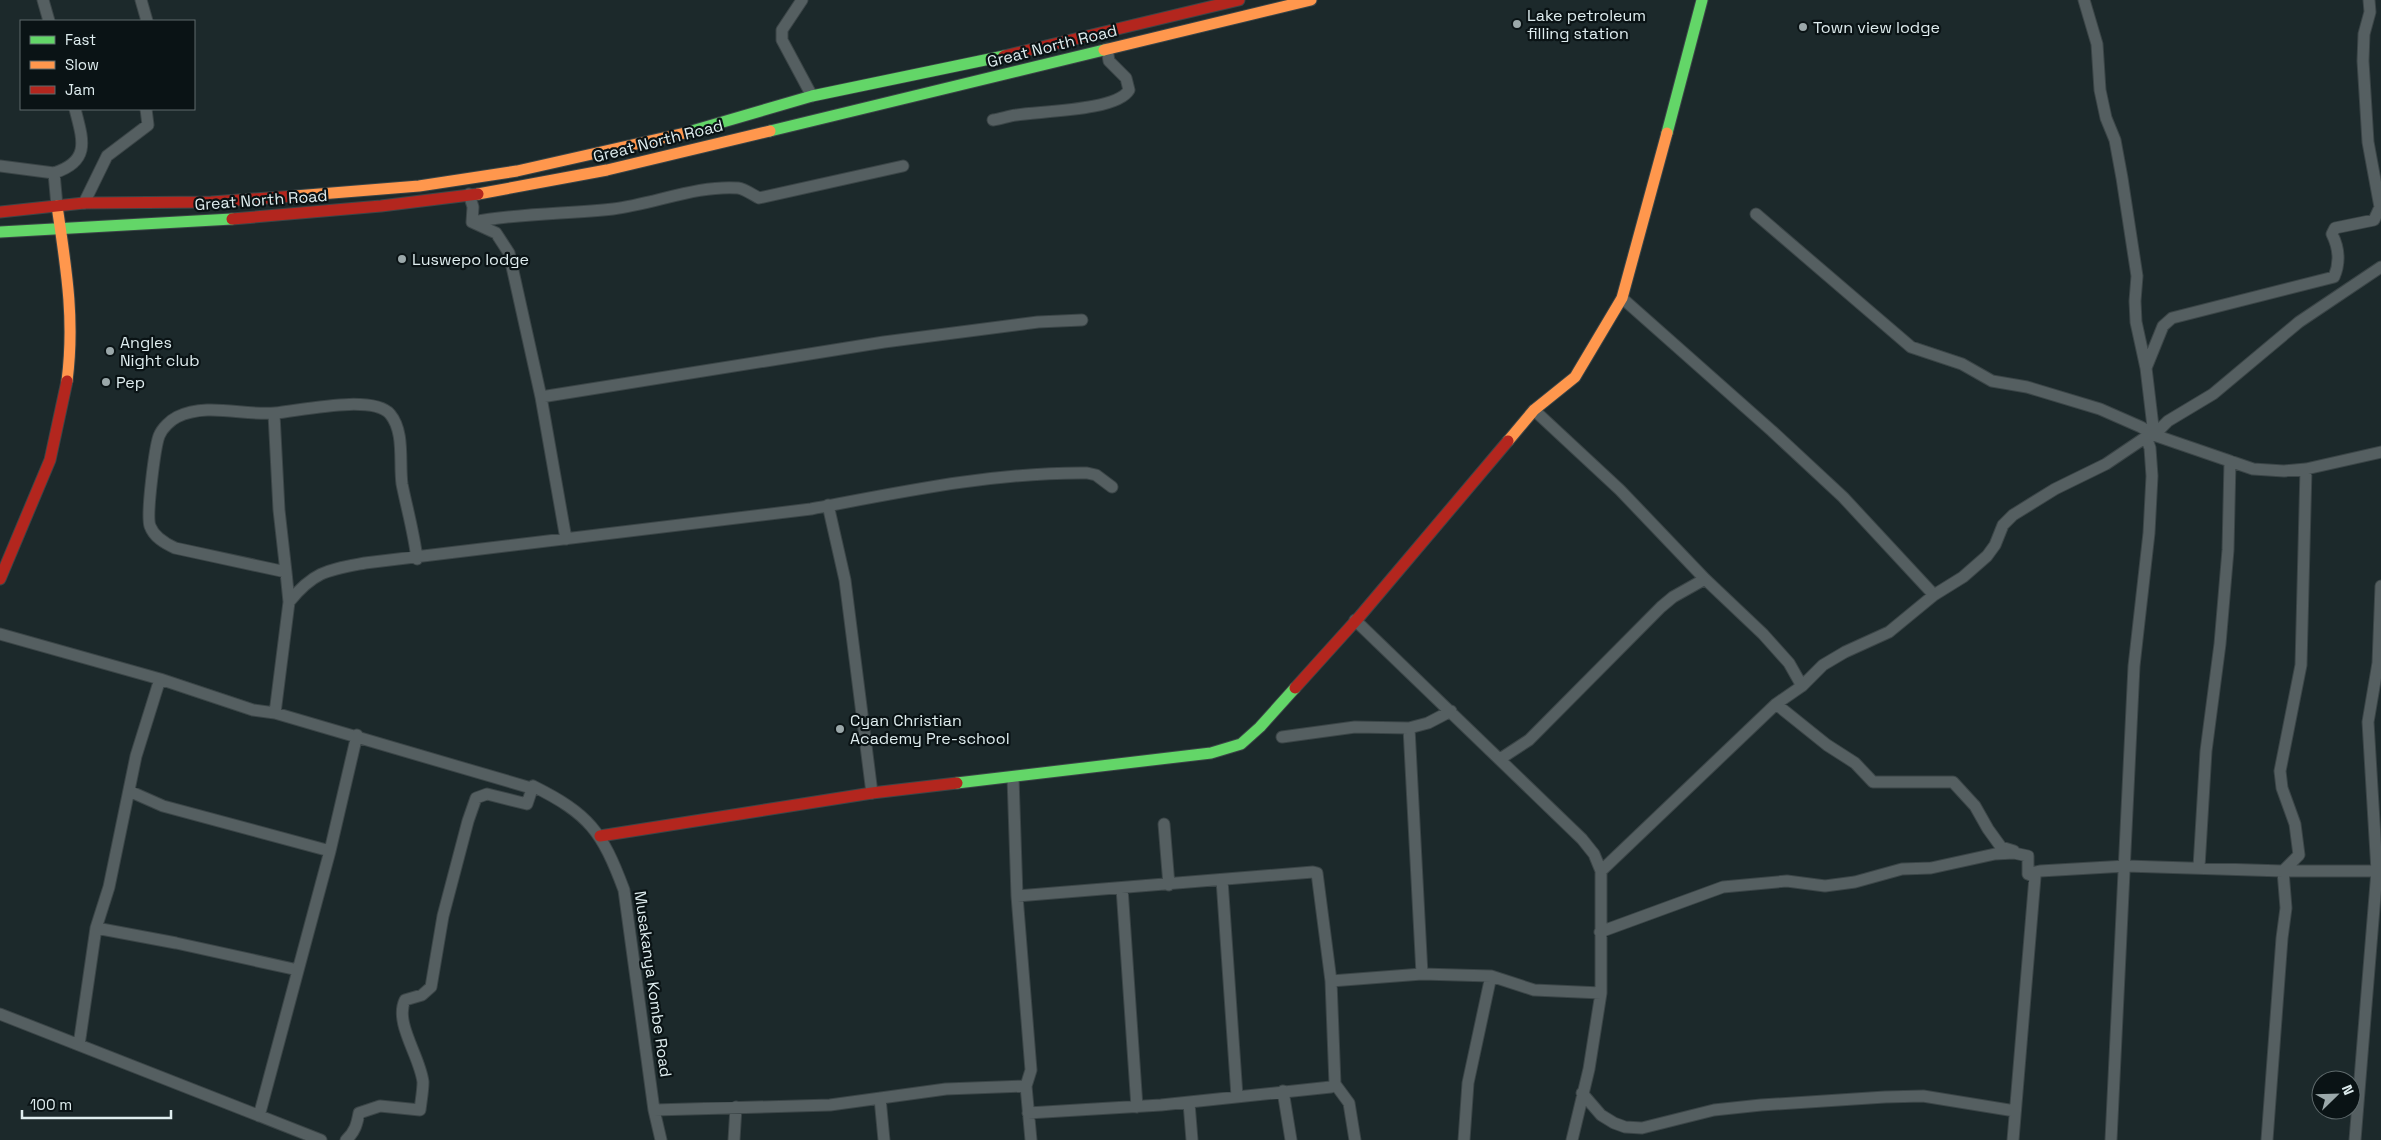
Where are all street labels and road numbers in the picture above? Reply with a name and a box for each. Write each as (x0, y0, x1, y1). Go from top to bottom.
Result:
street label: Great North Road (985, 20, 1119, 72)
street label: Great North Road (591, 115, 725, 167)
street label: Great North Road (194, 185, 328, 215)
street label: Musakanya Kombe Road (630, 890, 676, 1078)

